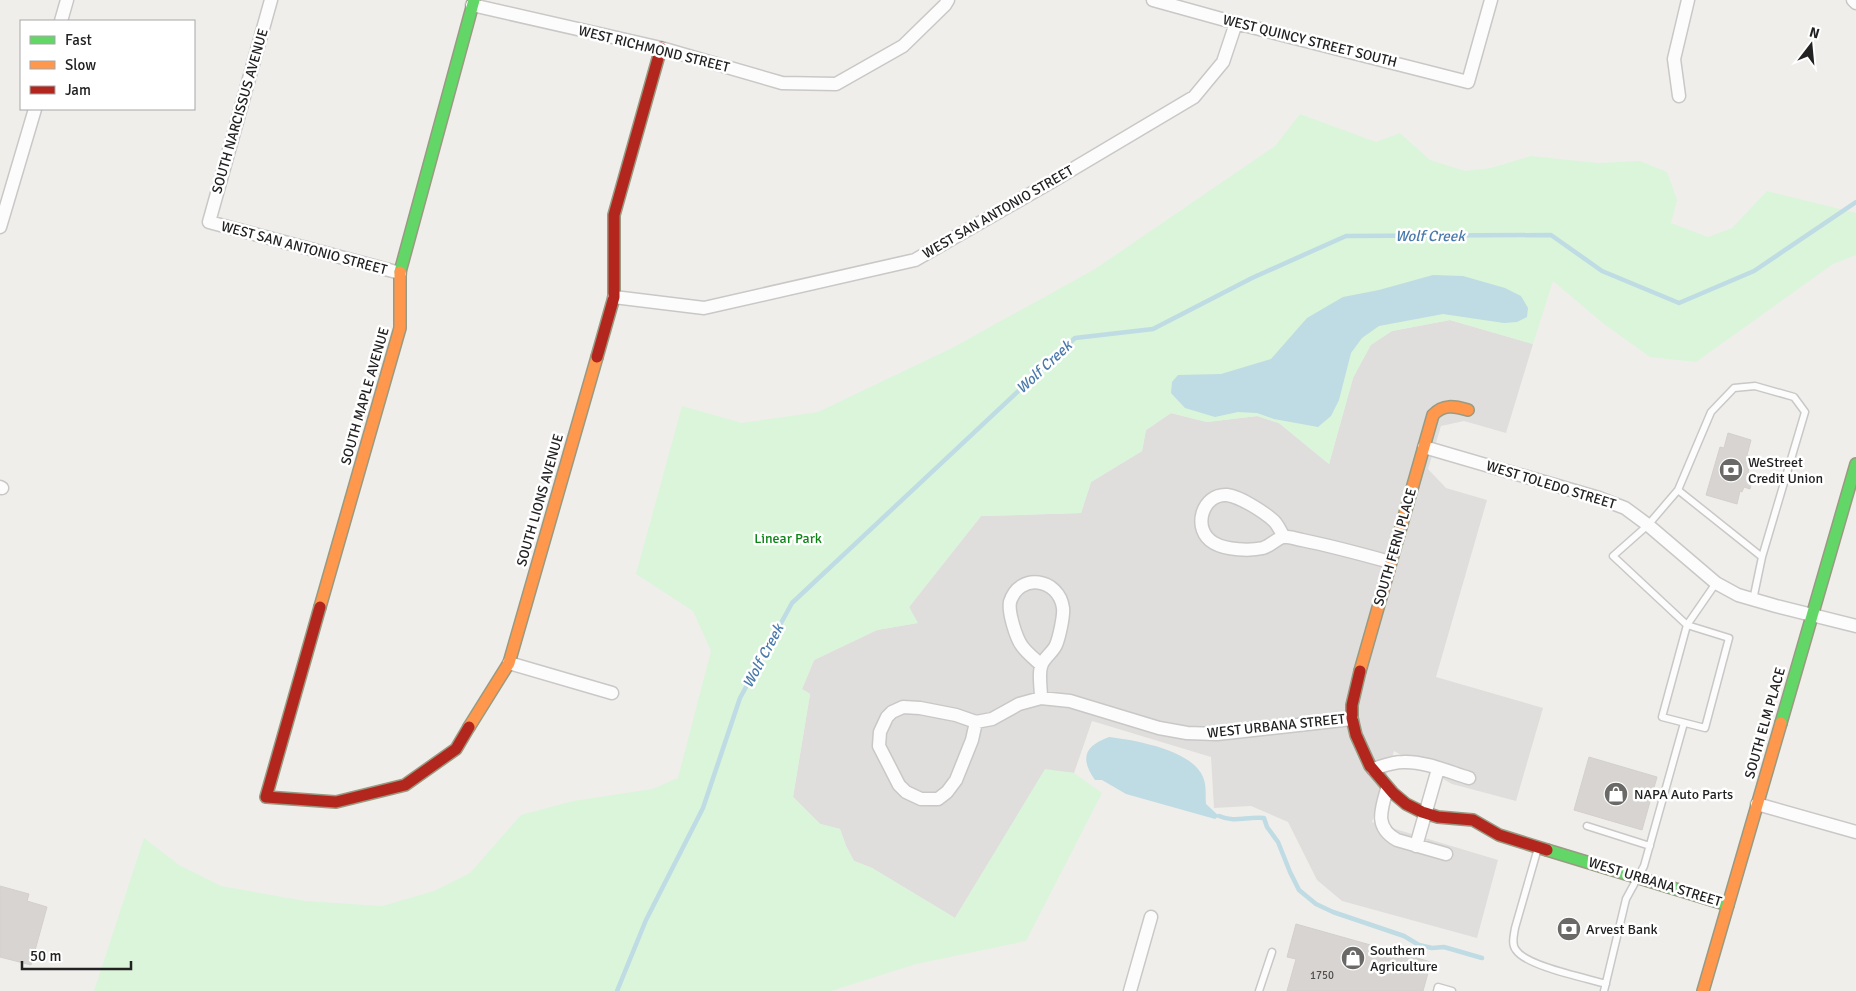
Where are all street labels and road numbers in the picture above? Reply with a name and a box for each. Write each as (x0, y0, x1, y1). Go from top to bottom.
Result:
street label: WEST QUINCY STREET SOUTH (1221, 11, 1399, 71)
street label: WEST RICHMOND STREET (577, 22, 731, 76)
street label: SOUTH NARCISSUS AVENUE (208, 26, 272, 196)
street label: WEST SAN ANTONIO STREET (920, 162, 1077, 262)
street label: WEST SAN ANTONIO STREET (219, 218, 389, 278)
street label: SOUTH MAPLE AVENUE (337, 325, 393, 467)
street label: SOUTH LIONS AVENUE (513, 432, 567, 568)
street label: WEST TOLEDO STREET (1484, 457, 1618, 513)
street label: SOUTH FERN PLACE (1370, 486, 1420, 608)
street label: SOUTH ELM PLACE (1741, 665, 1789, 781)
street label: WEST URBANA STREET (1206, 710, 1346, 742)
street label: WEST URBANA STREET (1586, 854, 1724, 910)

